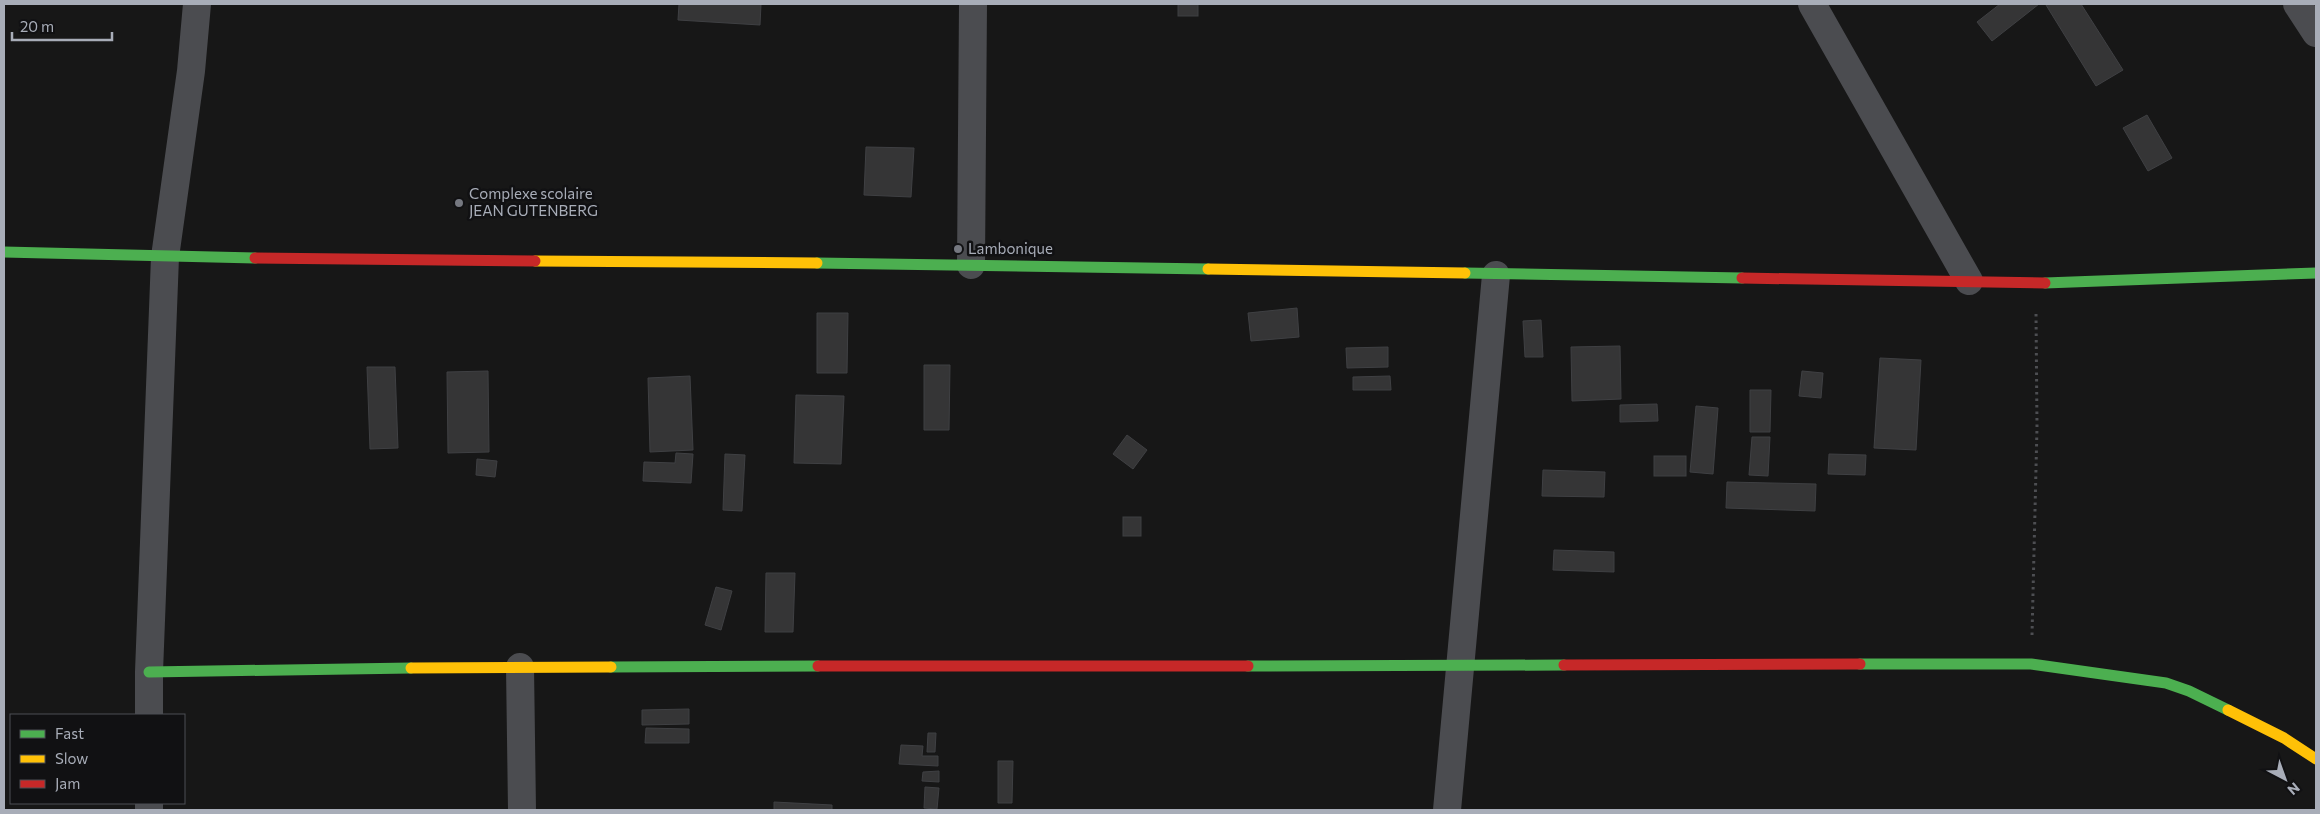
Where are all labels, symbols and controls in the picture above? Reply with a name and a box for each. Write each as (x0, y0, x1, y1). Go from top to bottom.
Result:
scale bar (12, 10, 112, 42)
text: 20 m (20, 17, 54, 35)
place label: Complexe scolaire JEAN GUTENBERG (469, 184, 598, 219)
marker: Complexe scolaire JEAN GUTENBERG (453, 197, 465, 209)
place label: Lambonique (968, 239, 1053, 257)
marker: Lambonique (952, 243, 964, 255)
legend (10, 714, 185, 804)
text: Fast (55, 724, 84, 742)
text: Slow (55, 749, 88, 767)
north arrow (2260, 754, 2310, 804)
text: Jam (55, 774, 80, 792)
text: N (2284, 779, 2303, 799)

